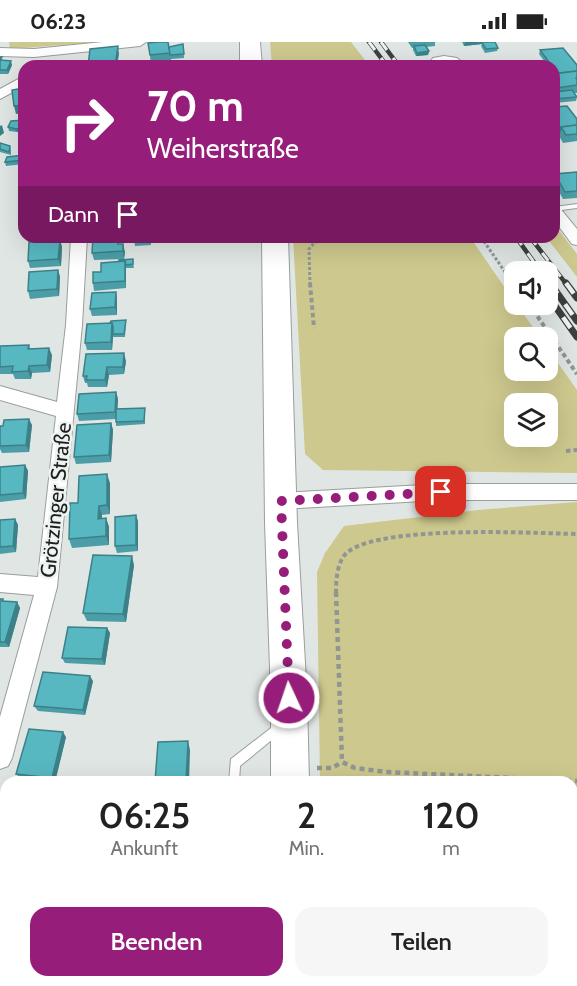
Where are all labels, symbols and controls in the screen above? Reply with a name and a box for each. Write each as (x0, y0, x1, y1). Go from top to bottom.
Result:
text: 06:23 (30, 8, 86, 35)
text: 70 m (147, 80, 244, 132)
icon: right (48, 84, 126, 162)
text: Weiherstraße (147, 132, 299, 165)
icon: arrive (111, 198, 144, 231)
text: Dann (48, 201, 99, 228)
map controls (504, 261, 558, 447)
button: sound (504, 261, 558, 315)
button: search (504, 327, 558, 381)
button: layers (504, 393, 558, 447)
street label: Grötzinger Straße (35, 421, 76, 579)
pin (415, 466, 466, 517)
icon: arrive (424, 475, 457, 508)
position arrow (257, 666, 321, 730)
text: 06:25 (98, 793, 190, 837)
text: 2 (297, 793, 316, 837)
text: 120 (423, 793, 480, 837)
text: Ankunft (111, 836, 178, 860)
text: Min. (289, 836, 324, 860)
text: m (442, 836, 460, 860)
button: Beenden (30, 907, 283, 976)
button: Teilen (295, 907, 548, 976)

